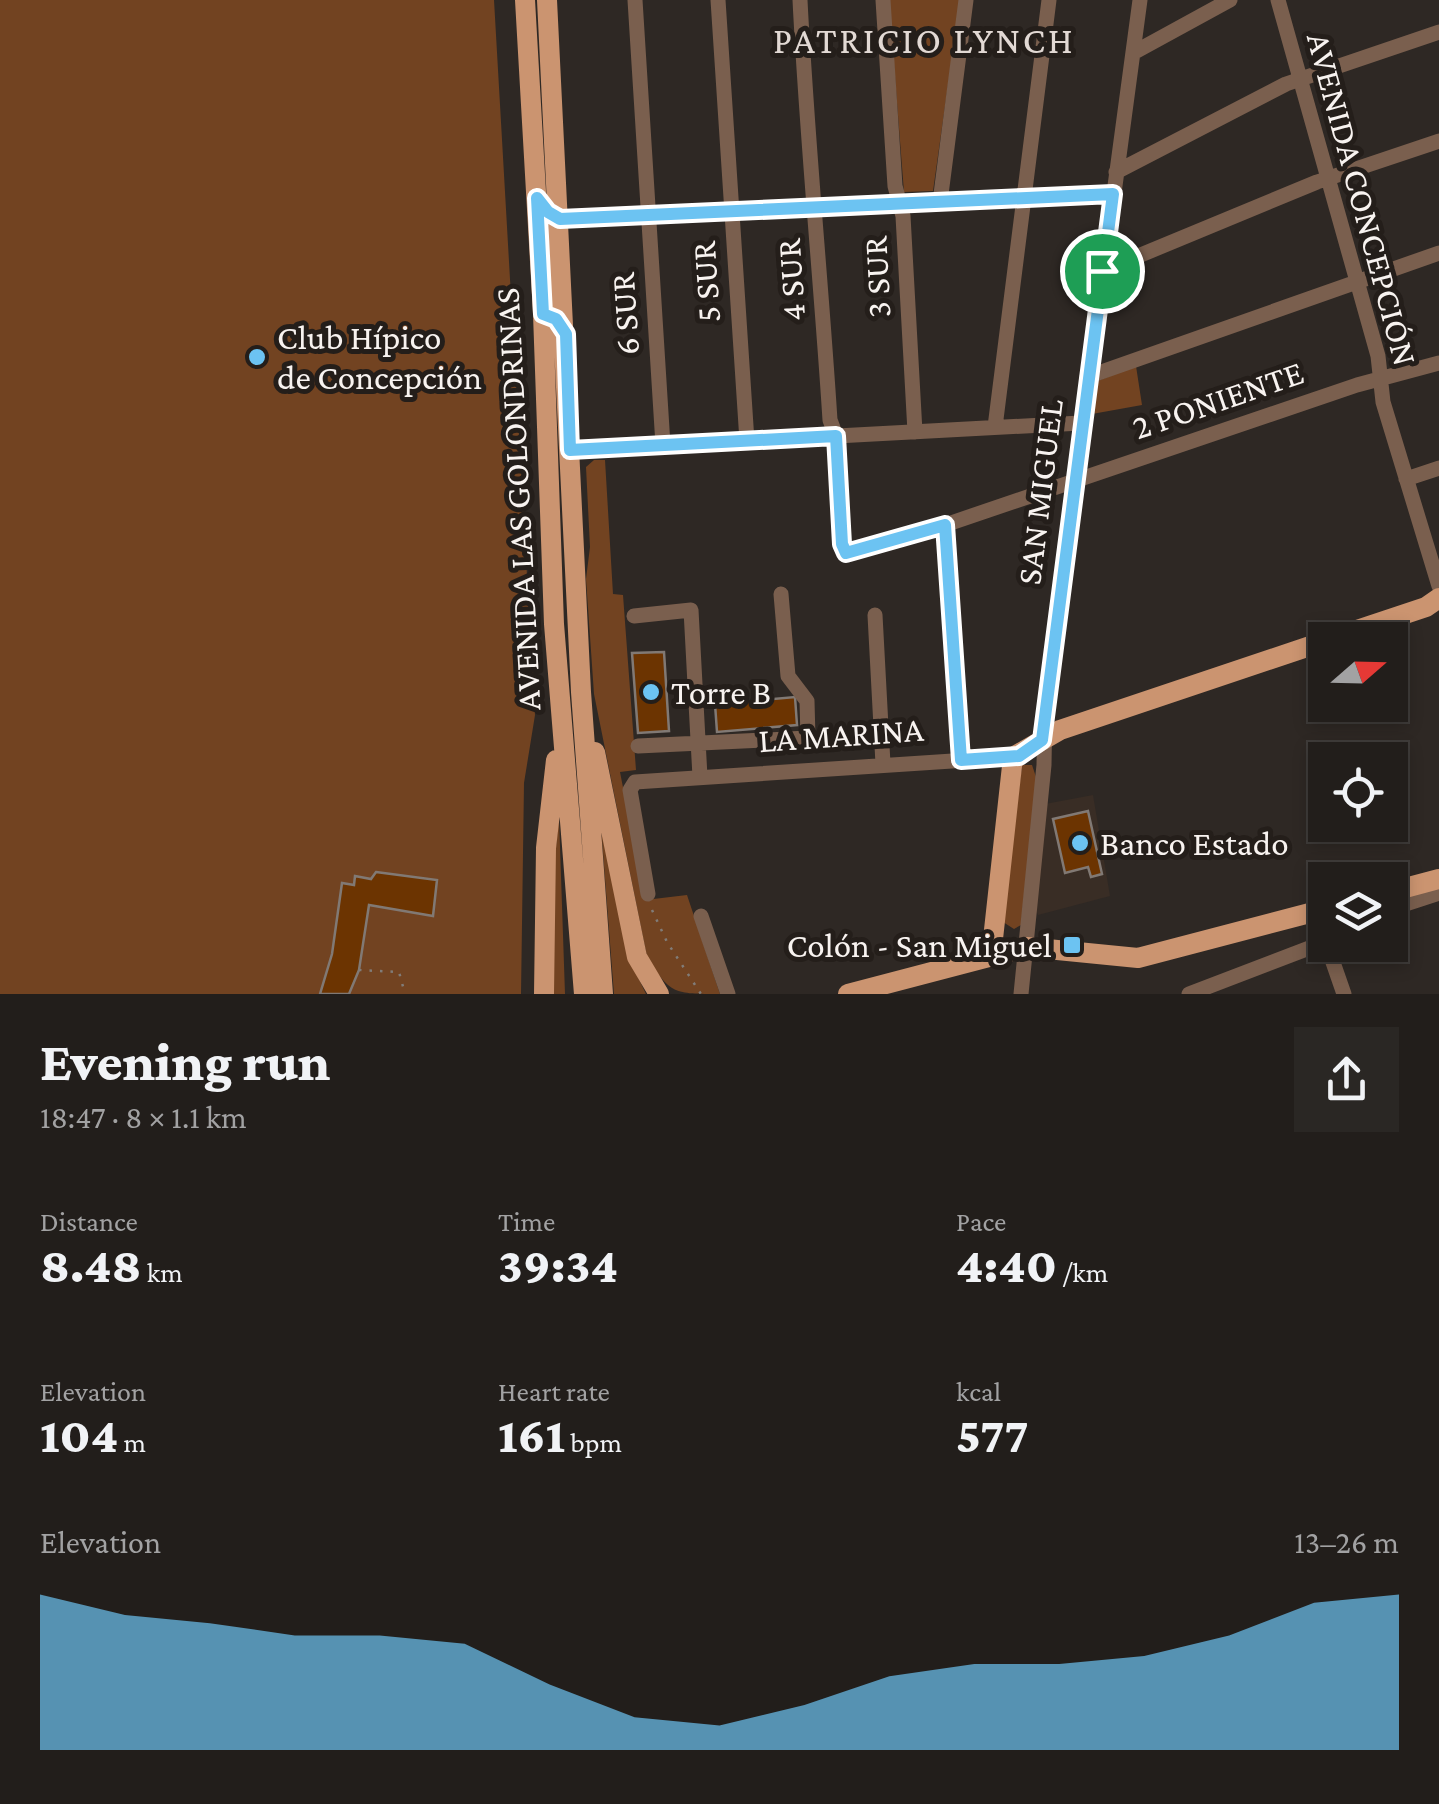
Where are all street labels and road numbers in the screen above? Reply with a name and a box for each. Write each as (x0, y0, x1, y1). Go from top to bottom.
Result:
street label: AVENIDA CONCEPCIÓN (1299, 28, 1425, 370)
street label: 3 SUR (855, 235, 899, 319)
street label: 4 SUR (769, 237, 813, 323)
street label: 5 SUR (684, 239, 728, 324)
street label: 6 SUR (603, 271, 647, 357)
street label: AVENIDA LAS GOLONDRINAS (487, 287, 549, 711)
street label: 2 PONIENTE (1128, 353, 1308, 447)
street label: SAN MIGUEL (1009, 396, 1071, 587)
street label: LA MARINA (757, 710, 925, 760)

